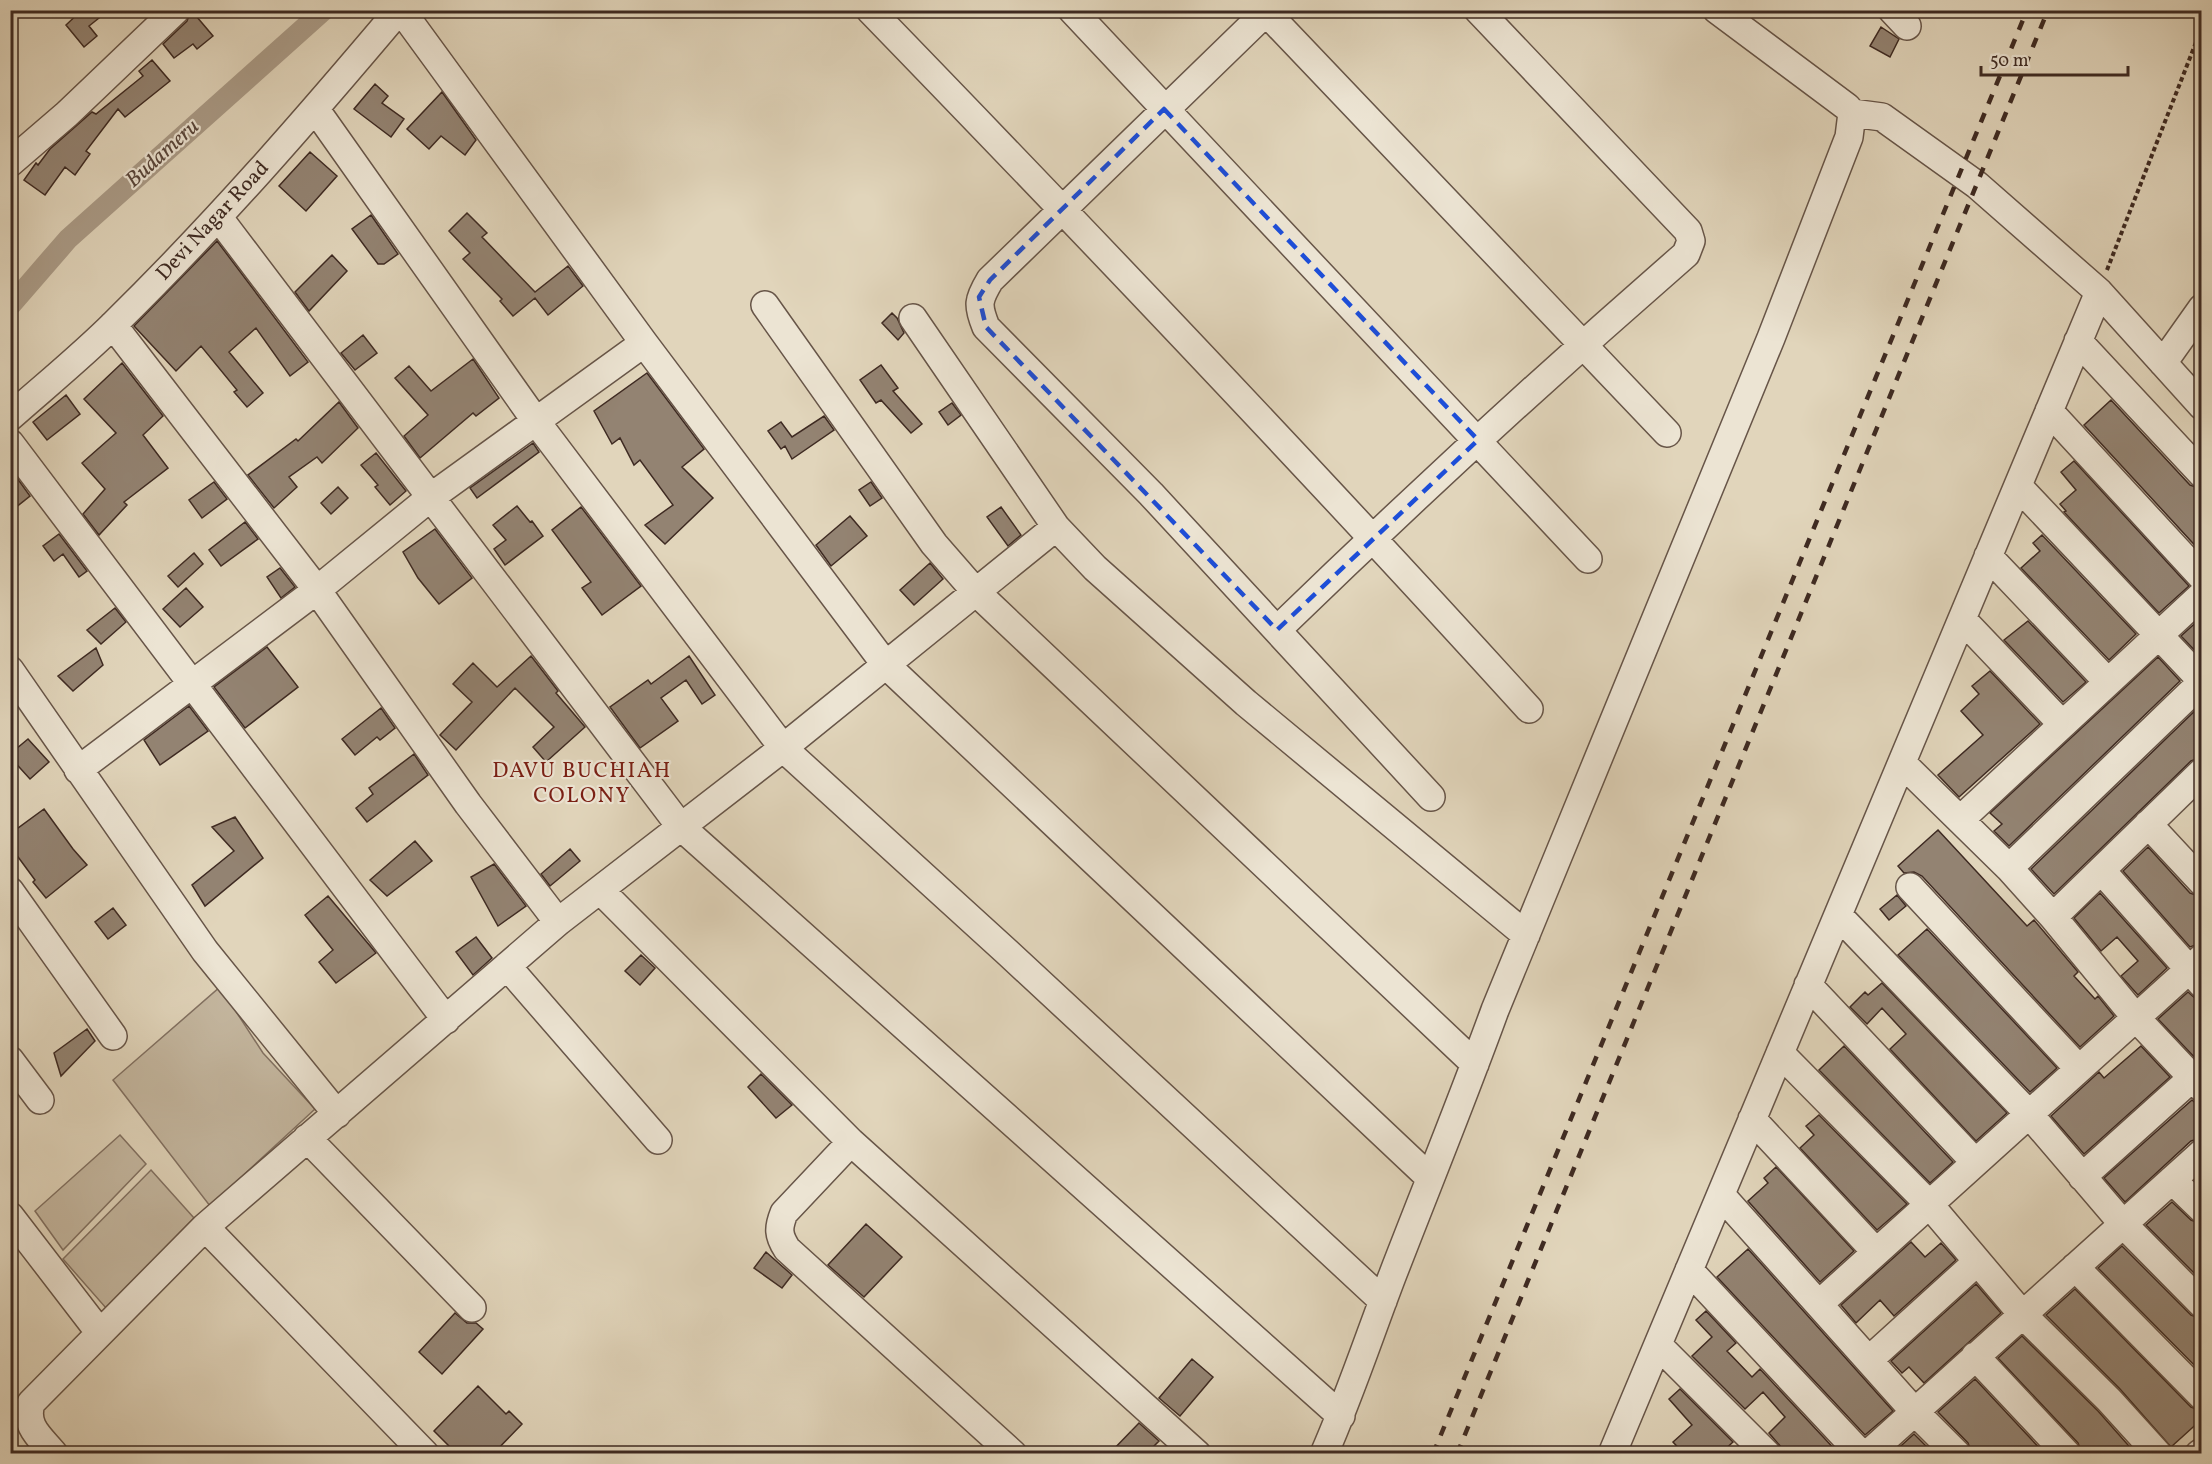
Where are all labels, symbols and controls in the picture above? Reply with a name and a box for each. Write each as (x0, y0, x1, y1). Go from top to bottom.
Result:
scale bar (1981, 39, 2128, 77)
text: 50 m (1990, 49, 2029, 74)
water label: Budameru (119, 112, 207, 196)
street label: Devi Nagar Road (150, 155, 276, 287)
district label: DAVU BUCHIAH COLONY (492, 756, 672, 812)

